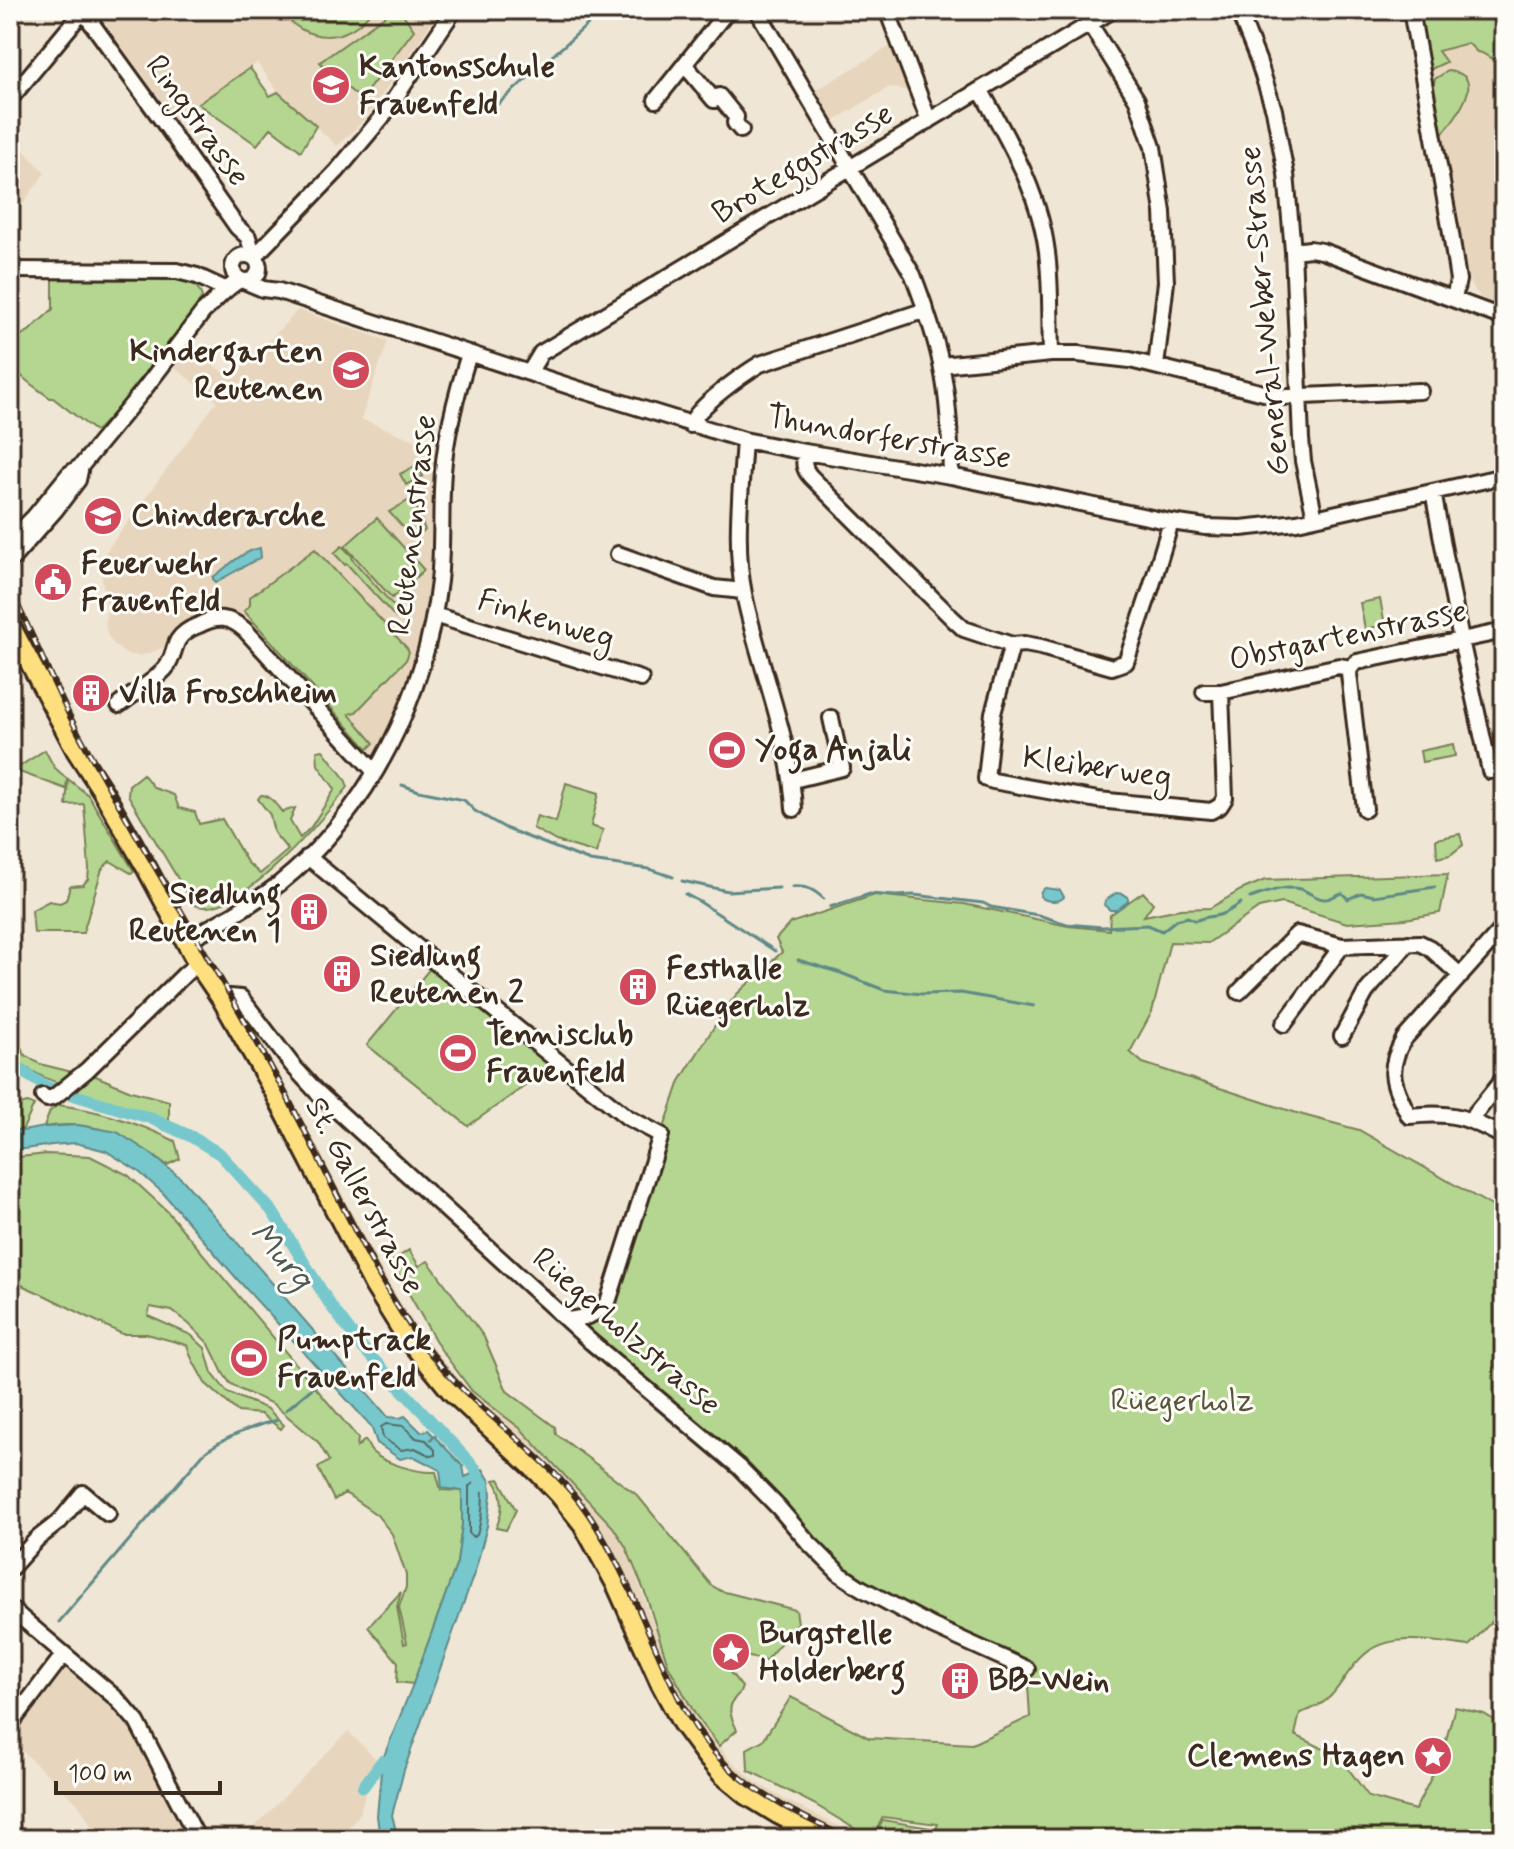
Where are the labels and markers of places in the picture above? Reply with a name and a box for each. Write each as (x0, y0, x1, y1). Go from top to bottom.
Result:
place label: Kantonsschule Frauenfeld (359, 46, 555, 125)
school or university icon: Kantonsschule Frauenfeld (310, 64, 352, 106)
place label: Kindergarten Reutenen (130, 331, 323, 410)
school or university icon: Kindergarten Reutenen (330, 349, 372, 391)
school or university icon: Chinderarche (82, 495, 124, 537)
place label: Chinderarche (131, 495, 326, 537)
place label: Feuerwehr Frauenfeld (81, 543, 220, 622)
public building icon: Feuerwehr Frauenfeld (32, 561, 74, 603)
building icon: Villa Froschheim (70, 672, 112, 714)
place label: Villa Froschheim (119, 672, 337, 714)
sports icon: Yoga Anjali (706, 729, 748, 771)
place label: Yoga Anjali (755, 729, 912, 775)
place label: Siedlung Reutenen 1 (129, 873, 281, 952)
building icon: Siedlung Reutenen 1 (288, 891, 330, 933)
place label: Siedlung Reutenen 2 (370, 935, 524, 1014)
place label: Festhalle Rüegerholz (666, 948, 810, 1028)
building icon: Siedlung Reutenen 2 (321, 953, 363, 995)
building icon: Festhalle Rüegerholz (617, 966, 659, 1008)
place label: Tennisclub Frauenfeld (486, 1014, 634, 1093)
sports icon: Tennisclub Frauenfeld (437, 1032, 479, 1074)
place label: Pumptrack Frauenfeld (277, 1319, 431, 1398)
sports icon: Pumptrack Frauenfeld (228, 1337, 270, 1379)
place label: Burgstelle Holderberg (759, 1613, 905, 1696)
place icon: Burgstelle Holderberg (710, 1631, 752, 1673)
building icon: BB-Wein (939, 1660, 981, 1702)
place label: BB-Wein (988, 1660, 1109, 1702)
place label: Clemens Hagen (1187, 1735, 1405, 1778)
place icon: Clemens Hagen (1412, 1735, 1454, 1777)

